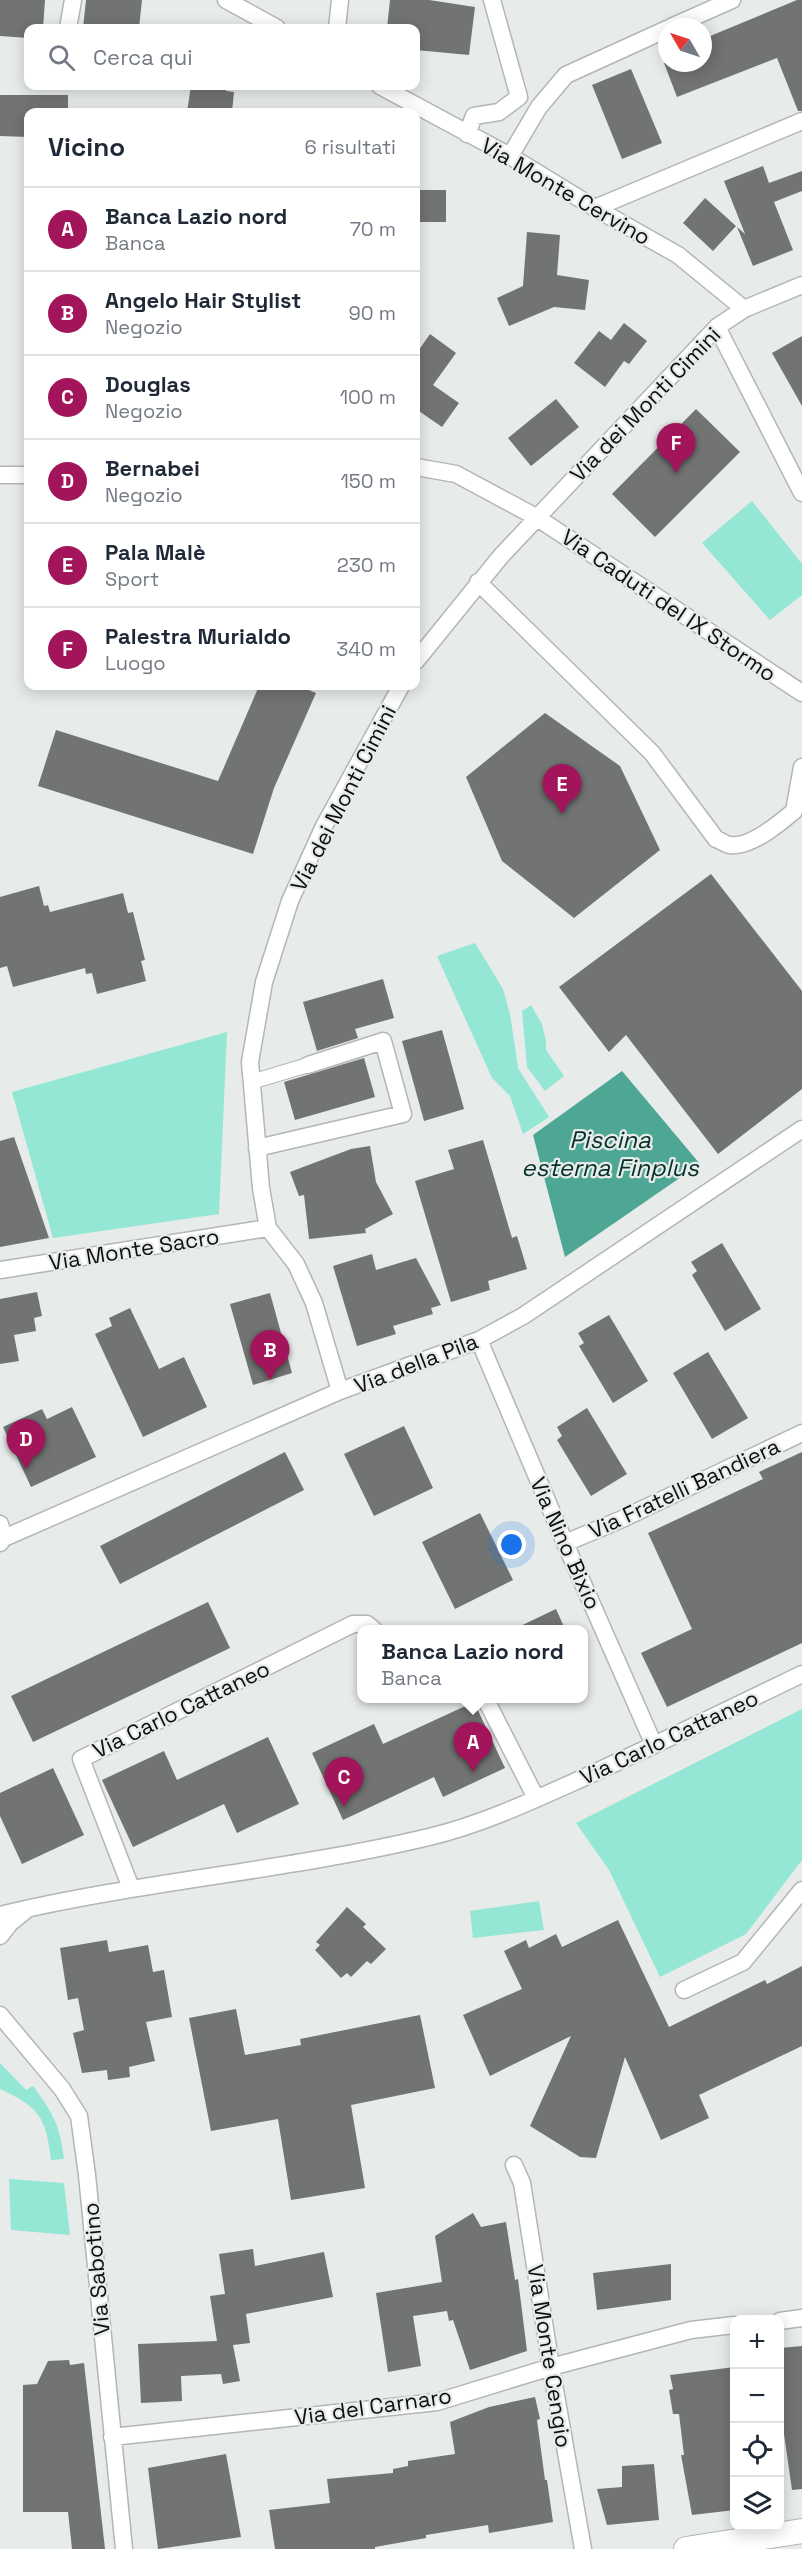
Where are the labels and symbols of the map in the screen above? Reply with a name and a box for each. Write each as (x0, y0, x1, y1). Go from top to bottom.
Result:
north arrow (658, 18, 712, 72)
street label: Via Monte Cervino (476, 131, 656, 251)
street label: Via dei Monti Cimini (564, 320, 726, 488)
pin: F (656, 424, 696, 473)
street label: Via Caduti del IX Stormo (556, 523, 782, 687)
street label: Via dei Monti Cimini (284, 700, 402, 896)
pin: E (542, 764, 582, 814)
water label: Piscina esterna Finplus (521, 1124, 700, 1183)
street label: Via Monte Sacro (47, 1222, 221, 1276)
street label: Via della Pila (350, 1326, 482, 1399)
pin: B (250, 1330, 290, 1380)
pin: D (6, 1420, 46, 1469)
street label: Via Fratelli Bandiera (584, 1431, 784, 1545)
street label: Via Nino Bixio (524, 1472, 608, 1614)
your location (497, 1530, 526, 1559)
street label: Via Carlo Cattaneo (88, 1654, 274, 1764)
street label: Via Carlo Cattaneo (575, 1683, 763, 1791)
pin: A (454, 1722, 492, 1772)
pin: C (324, 1758, 364, 1807)
street label: Via Sabotino (76, 2201, 116, 2337)
street label: Via Monte Cengio (522, 2262, 578, 2450)
street label: Via del Carnaro (293, 2381, 453, 2431)

